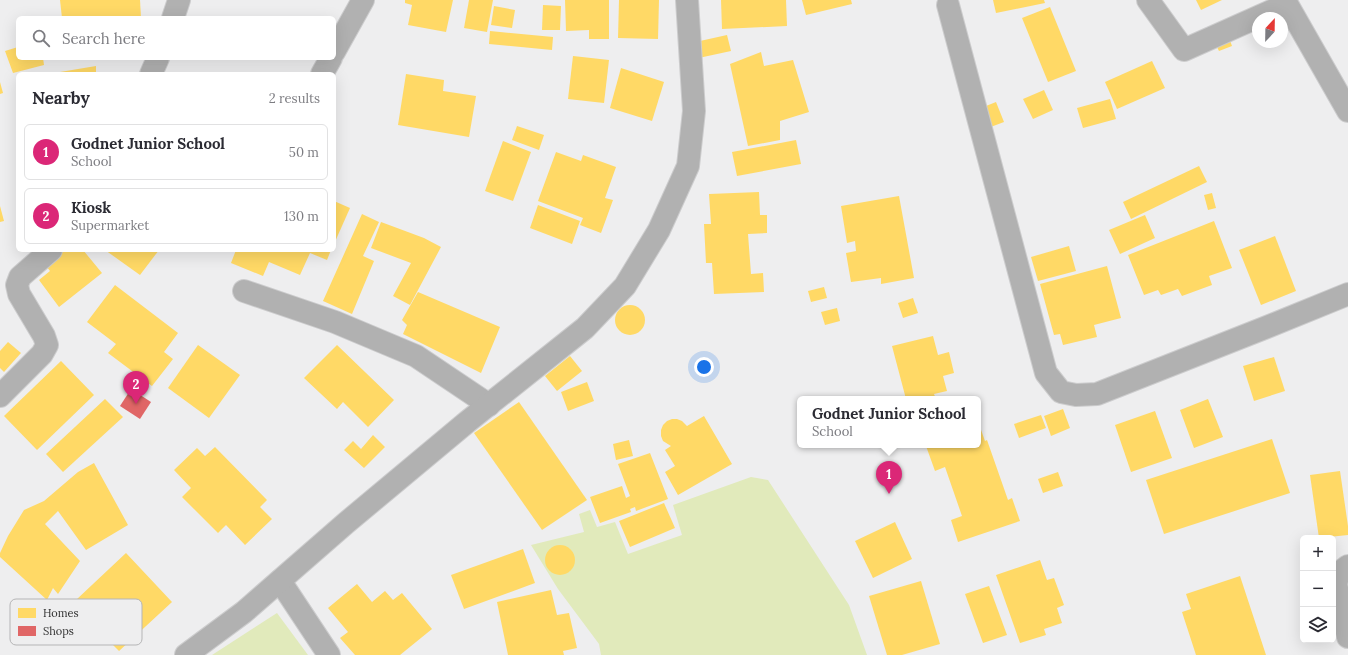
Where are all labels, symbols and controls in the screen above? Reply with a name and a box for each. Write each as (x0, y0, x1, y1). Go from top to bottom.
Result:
north arrow (1252, 12, 1288, 48)
search box (16, 16, 336, 60)
icon: search (30, 27, 52, 49)
text: Search here (62, 29, 145, 48)
text: Nearby (32, 87, 90, 109)
text: 2 results (269, 90, 320, 107)
text: Godnet Junior School (71, 134, 225, 153)
text: 1 (43, 144, 49, 161)
text: 50 m (289, 144, 319, 161)
text: School (71, 153, 112, 170)
text: Kiosk (71, 198, 111, 217)
text: 2 (43, 208, 49, 225)
text: 130 m (284, 208, 319, 225)
text: Supermarket (71, 217, 149, 234)
your location (694, 357, 714, 377)
pin: 2 (123, 371, 149, 404)
popup (797, 396, 981, 448)
text: Godnet Junior School (812, 404, 966, 423)
text: School (812, 423, 853, 440)
pin: 1 (876, 461, 902, 494)
map controls (1300, 535, 1336, 643)
button: + (1300, 535, 1336, 571)
button: − (1300, 571, 1336, 607)
legend (10, 599, 142, 645)
text: Homes (43, 606, 79, 620)
button: layers (1300, 607, 1336, 643)
text: Shops (43, 624, 74, 638)

